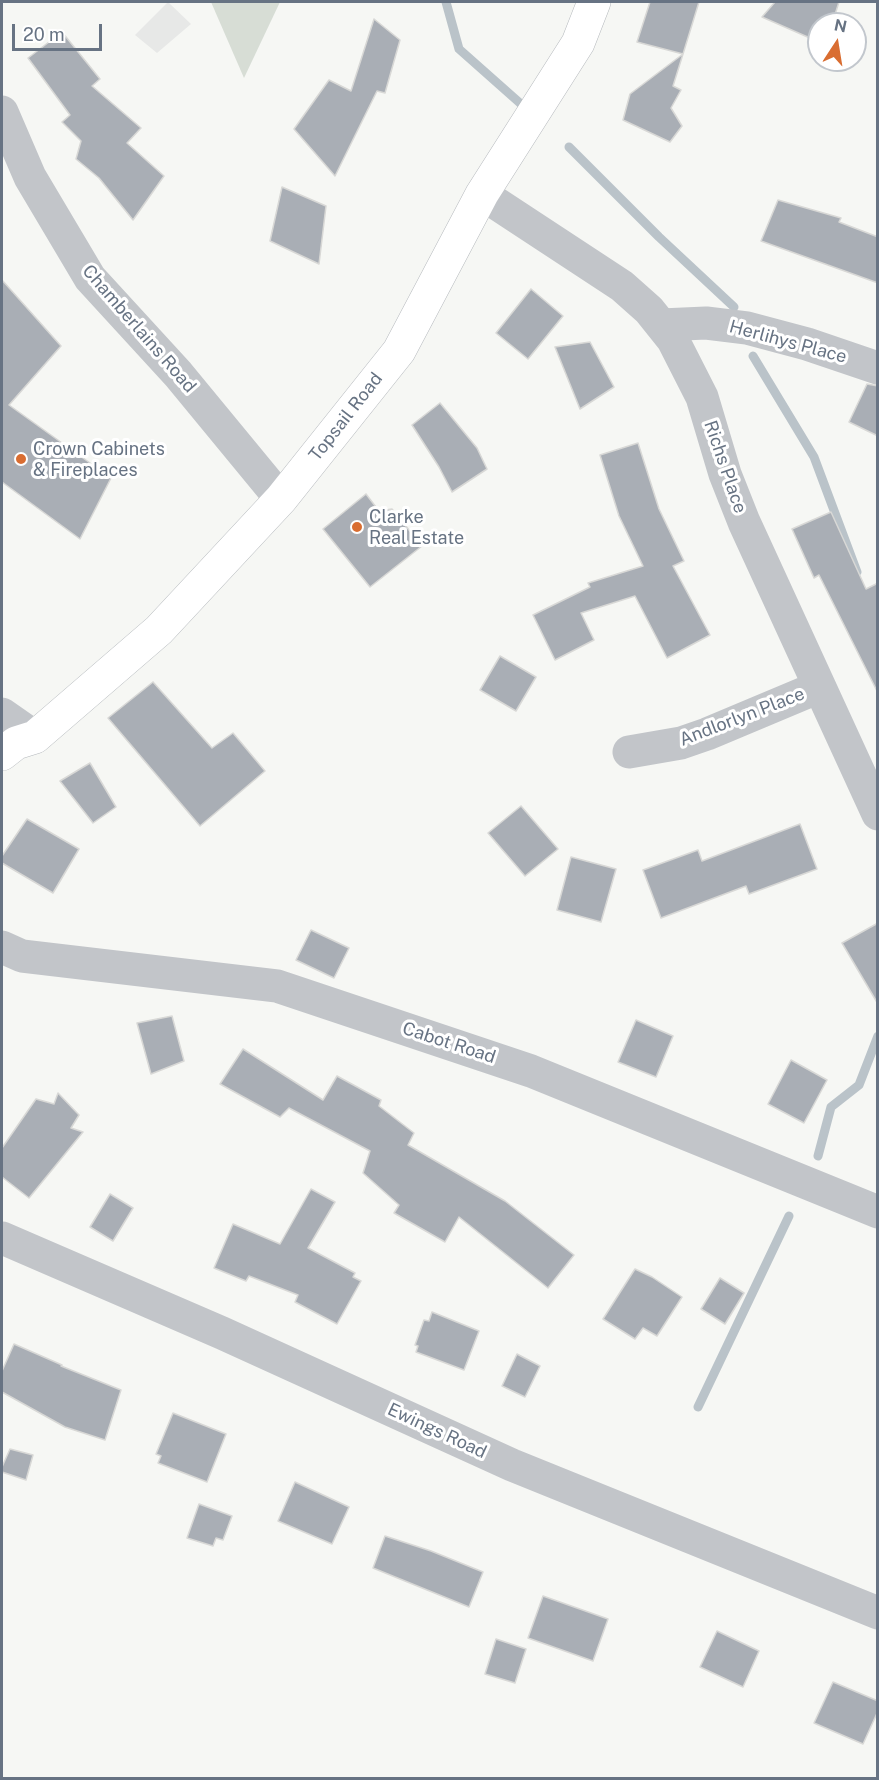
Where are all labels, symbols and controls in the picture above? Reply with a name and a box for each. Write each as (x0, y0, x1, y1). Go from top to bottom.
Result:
scale bar (15, 12, 105, 50)
north arrow (807, 12, 867, 72)
text: N (832, 15, 849, 36)
text: 20 m (23, 24, 65, 45)
street label: Chamberlains Road (78, 261, 200, 397)
street label: Herlihys Place (727, 316, 849, 368)
street label: Topsail Road (305, 368, 387, 466)
street label: Richs Place (699, 418, 751, 516)
place label: Crown Cabinets & Fireplaces (33, 438, 165, 480)
marker: Crown Cabinets & Fireplaces (14, 452, 28, 466)
place label: Clarke Real Estate (369, 506, 464, 548)
marker: Clarke Real Estate (350, 520, 364, 534)
street label: Andlorlyn Place (676, 683, 808, 751)
street label: Cabot Road (400, 1018, 498, 1068)
street label: Ewings Road (384, 1399, 490, 1463)

